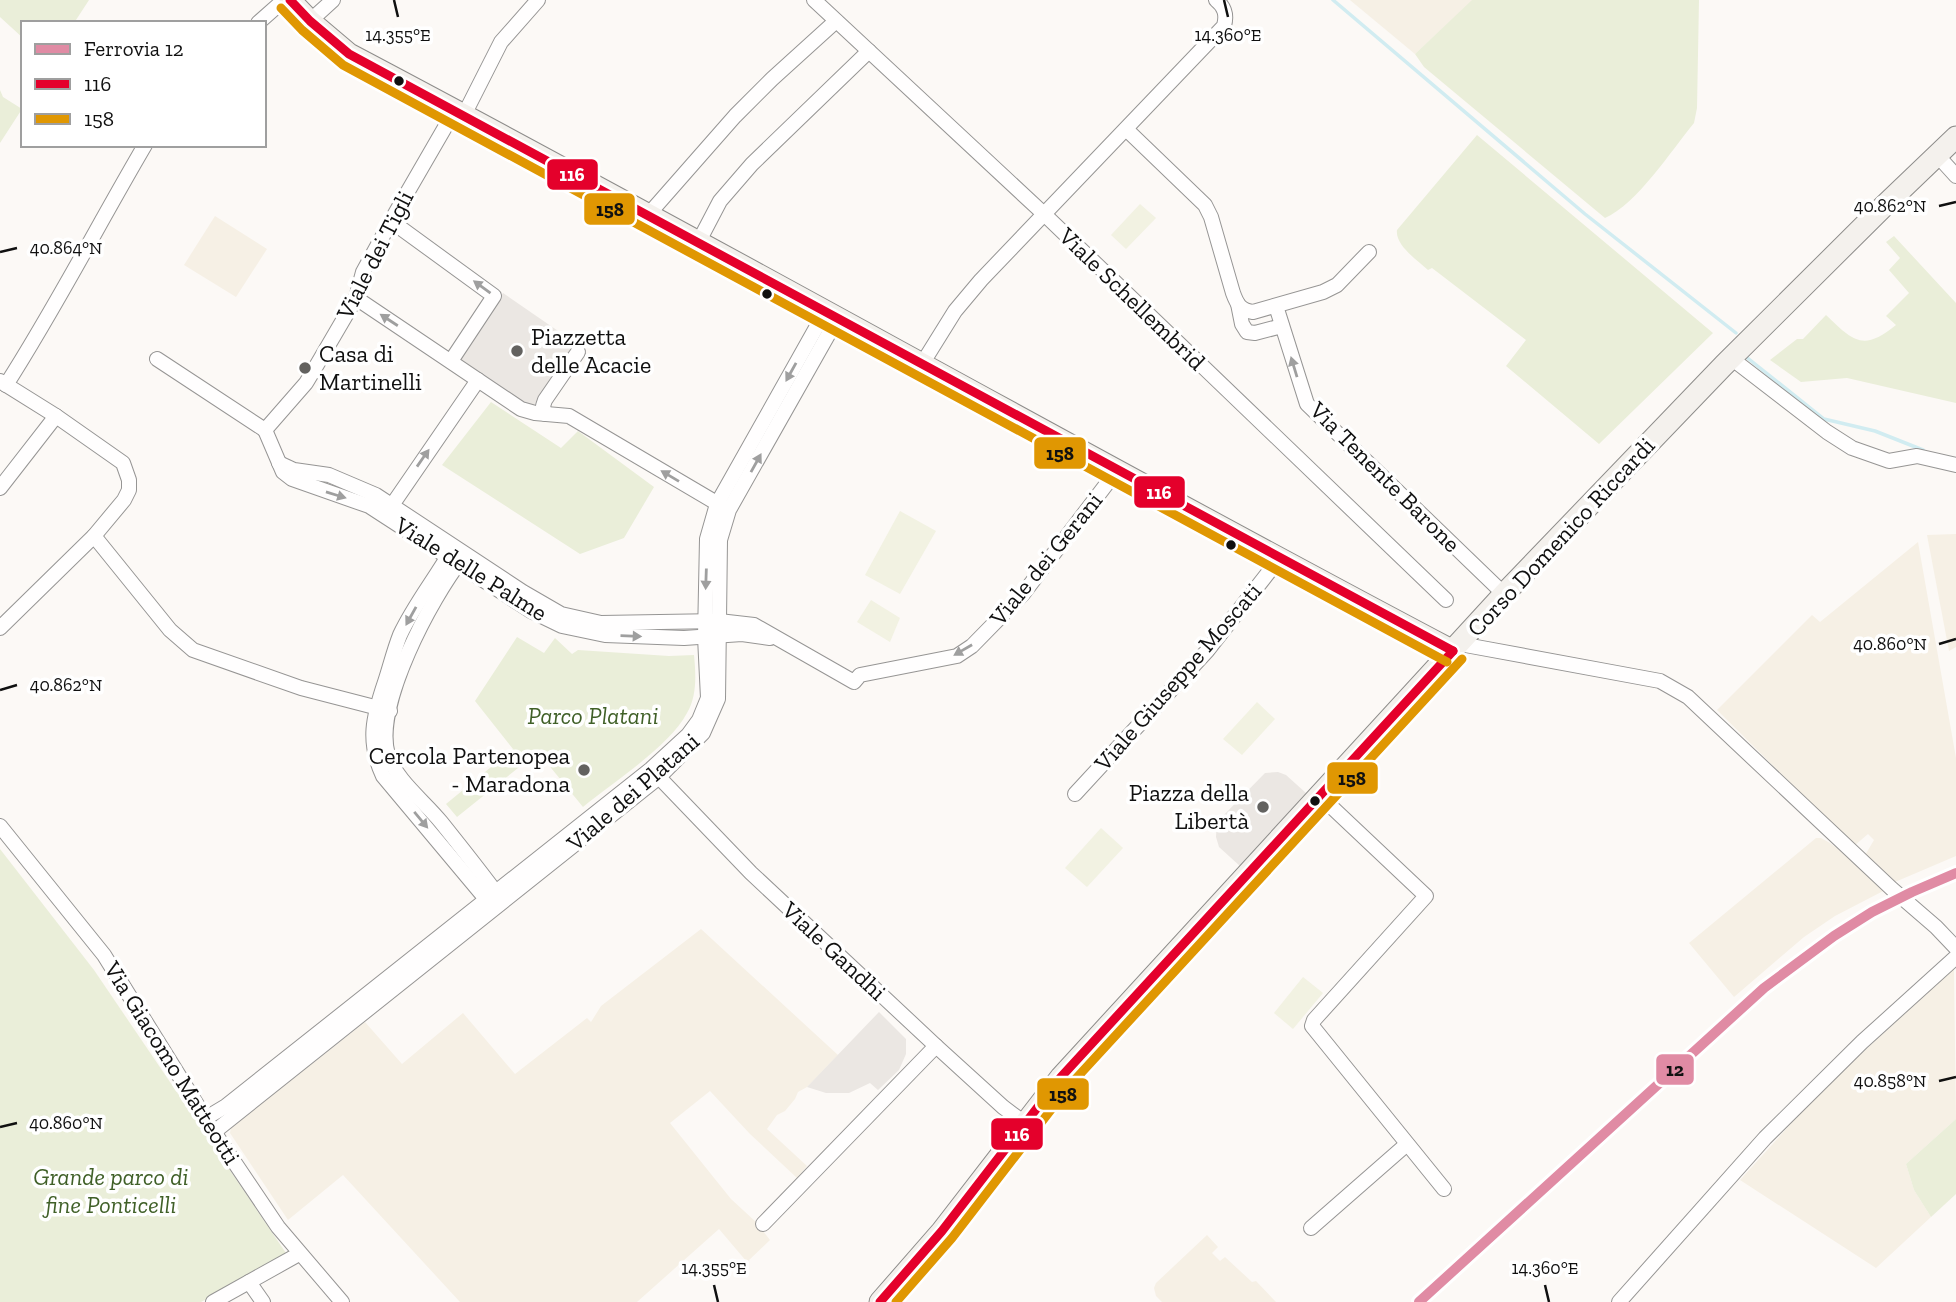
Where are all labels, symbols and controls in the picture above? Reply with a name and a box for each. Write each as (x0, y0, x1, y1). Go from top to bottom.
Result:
legend (21, 21, 266, 147)
text: 14.355°E (365, 24, 431, 46)
text: 14.360°E (1195, 24, 1261, 46)
text: Ferrovia 12 (84, 36, 184, 61)
text: 116 (84, 71, 111, 96)
unlabelled marker (392, 74, 406, 88)
text: 158 (84, 106, 114, 131)
line badge: 116 (546, 158, 599, 191)
text: 116 (559, 163, 585, 186)
street label: Viale dei Tigli (329, 185, 420, 325)
line badge: 158 (583, 192, 636, 226)
text: 40.862°N (1854, 195, 1926, 217)
text: 158 (596, 198, 624, 221)
street label: Viale Schellembrid (1052, 221, 1212, 376)
text: 40.864°N (30, 237, 102, 259)
one-way arrow (474, 280, 492, 295)
unlabelled marker (760, 287, 774, 301)
one-way arrow (380, 313, 398, 327)
place label: Piazzetta delle Acacie (531, 322, 651, 379)
place label: Casa di Martinelli (319, 339, 422, 396)
marker: Piazzetta delle Acacie (509, 343, 525, 359)
one-way arrow (1288, 356, 1298, 377)
marker: Casa di Martinelli (297, 360, 313, 376)
one-way arrow (785, 362, 797, 382)
street label: Via Tenente Barone (1303, 395, 1467, 558)
street label: Corso Domenico Riccardi (1461, 431, 1661, 642)
line badge: 158 (1033, 436, 1087, 470)
text: 158 (1046, 442, 1074, 465)
one-way arrow (416, 449, 430, 467)
one-way arrow (750, 453, 762, 472)
one-way arrow (661, 470, 680, 482)
line badge: 116 (1133, 475, 1186, 509)
text: 116 (1146, 481, 1172, 504)
street label: Viale dei Gerani (982, 486, 1108, 632)
one-way arrow (326, 491, 347, 501)
street label: Viale delle Palme (389, 510, 553, 627)
unlabelled marker (1224, 538, 1238, 552)
one-way arrow (701, 568, 712, 590)
street label: Viale Giuseppe Moscati (1087, 576, 1267, 777)
one-way arrow (405, 606, 417, 625)
one-way arrow (620, 630, 642, 641)
text: 40.860°N (1853, 633, 1927, 655)
one-way arrow (954, 644, 973, 656)
text: 40.862°N (30, 674, 102, 696)
park label: Parco Platani (527, 701, 659, 730)
street label: Viale dei Platani (560, 726, 705, 858)
place label: Cercola Partenopea - Maradona (369, 741, 570, 798)
line badge: 158 (1326, 761, 1379, 795)
marker: Cercola Partenopea - Maradona (576, 762, 592, 778)
text: 158 (1338, 767, 1366, 790)
place label: Piazza della Libertà (1129, 778, 1249, 835)
unlabelled marker (1308, 794, 1322, 808)
marker: Piazza della Libertà (1255, 799, 1271, 815)
one-way arrow (413, 812, 428, 829)
street label: Viale Gandhi (776, 894, 893, 1006)
street label: Via Giacomo Matteotti (98, 955, 247, 1170)
line badge: 12 (1655, 1053, 1695, 1086)
text: 12 (1666, 1058, 1684, 1081)
text: 40.858°N (1854, 1070, 1926, 1092)
line badge: 158 (1036, 1077, 1090, 1111)
text: 158 (1049, 1083, 1077, 1106)
text: 40.860°N (29, 1112, 103, 1134)
line badge: 116 (990, 1117, 1044, 1151)
text: 116 (1004, 1123, 1030, 1146)
park label: Grande parco di fine Ponticelli (33, 1162, 189, 1219)
text: 14.355°E (681, 1257, 747, 1279)
text: 14.360°E (1512, 1257, 1578, 1279)

